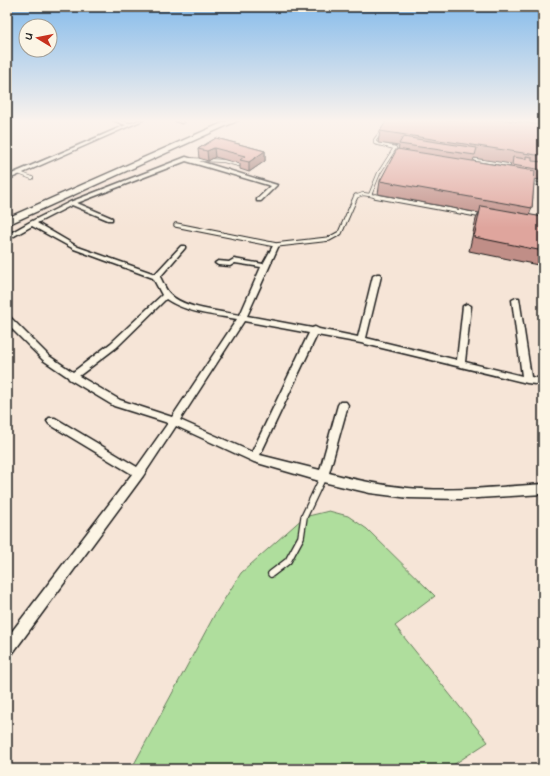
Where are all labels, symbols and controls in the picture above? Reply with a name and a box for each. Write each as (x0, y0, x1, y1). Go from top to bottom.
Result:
north arrow (18, 18, 58, 58)
text: U (21, 32, 37, 42)

